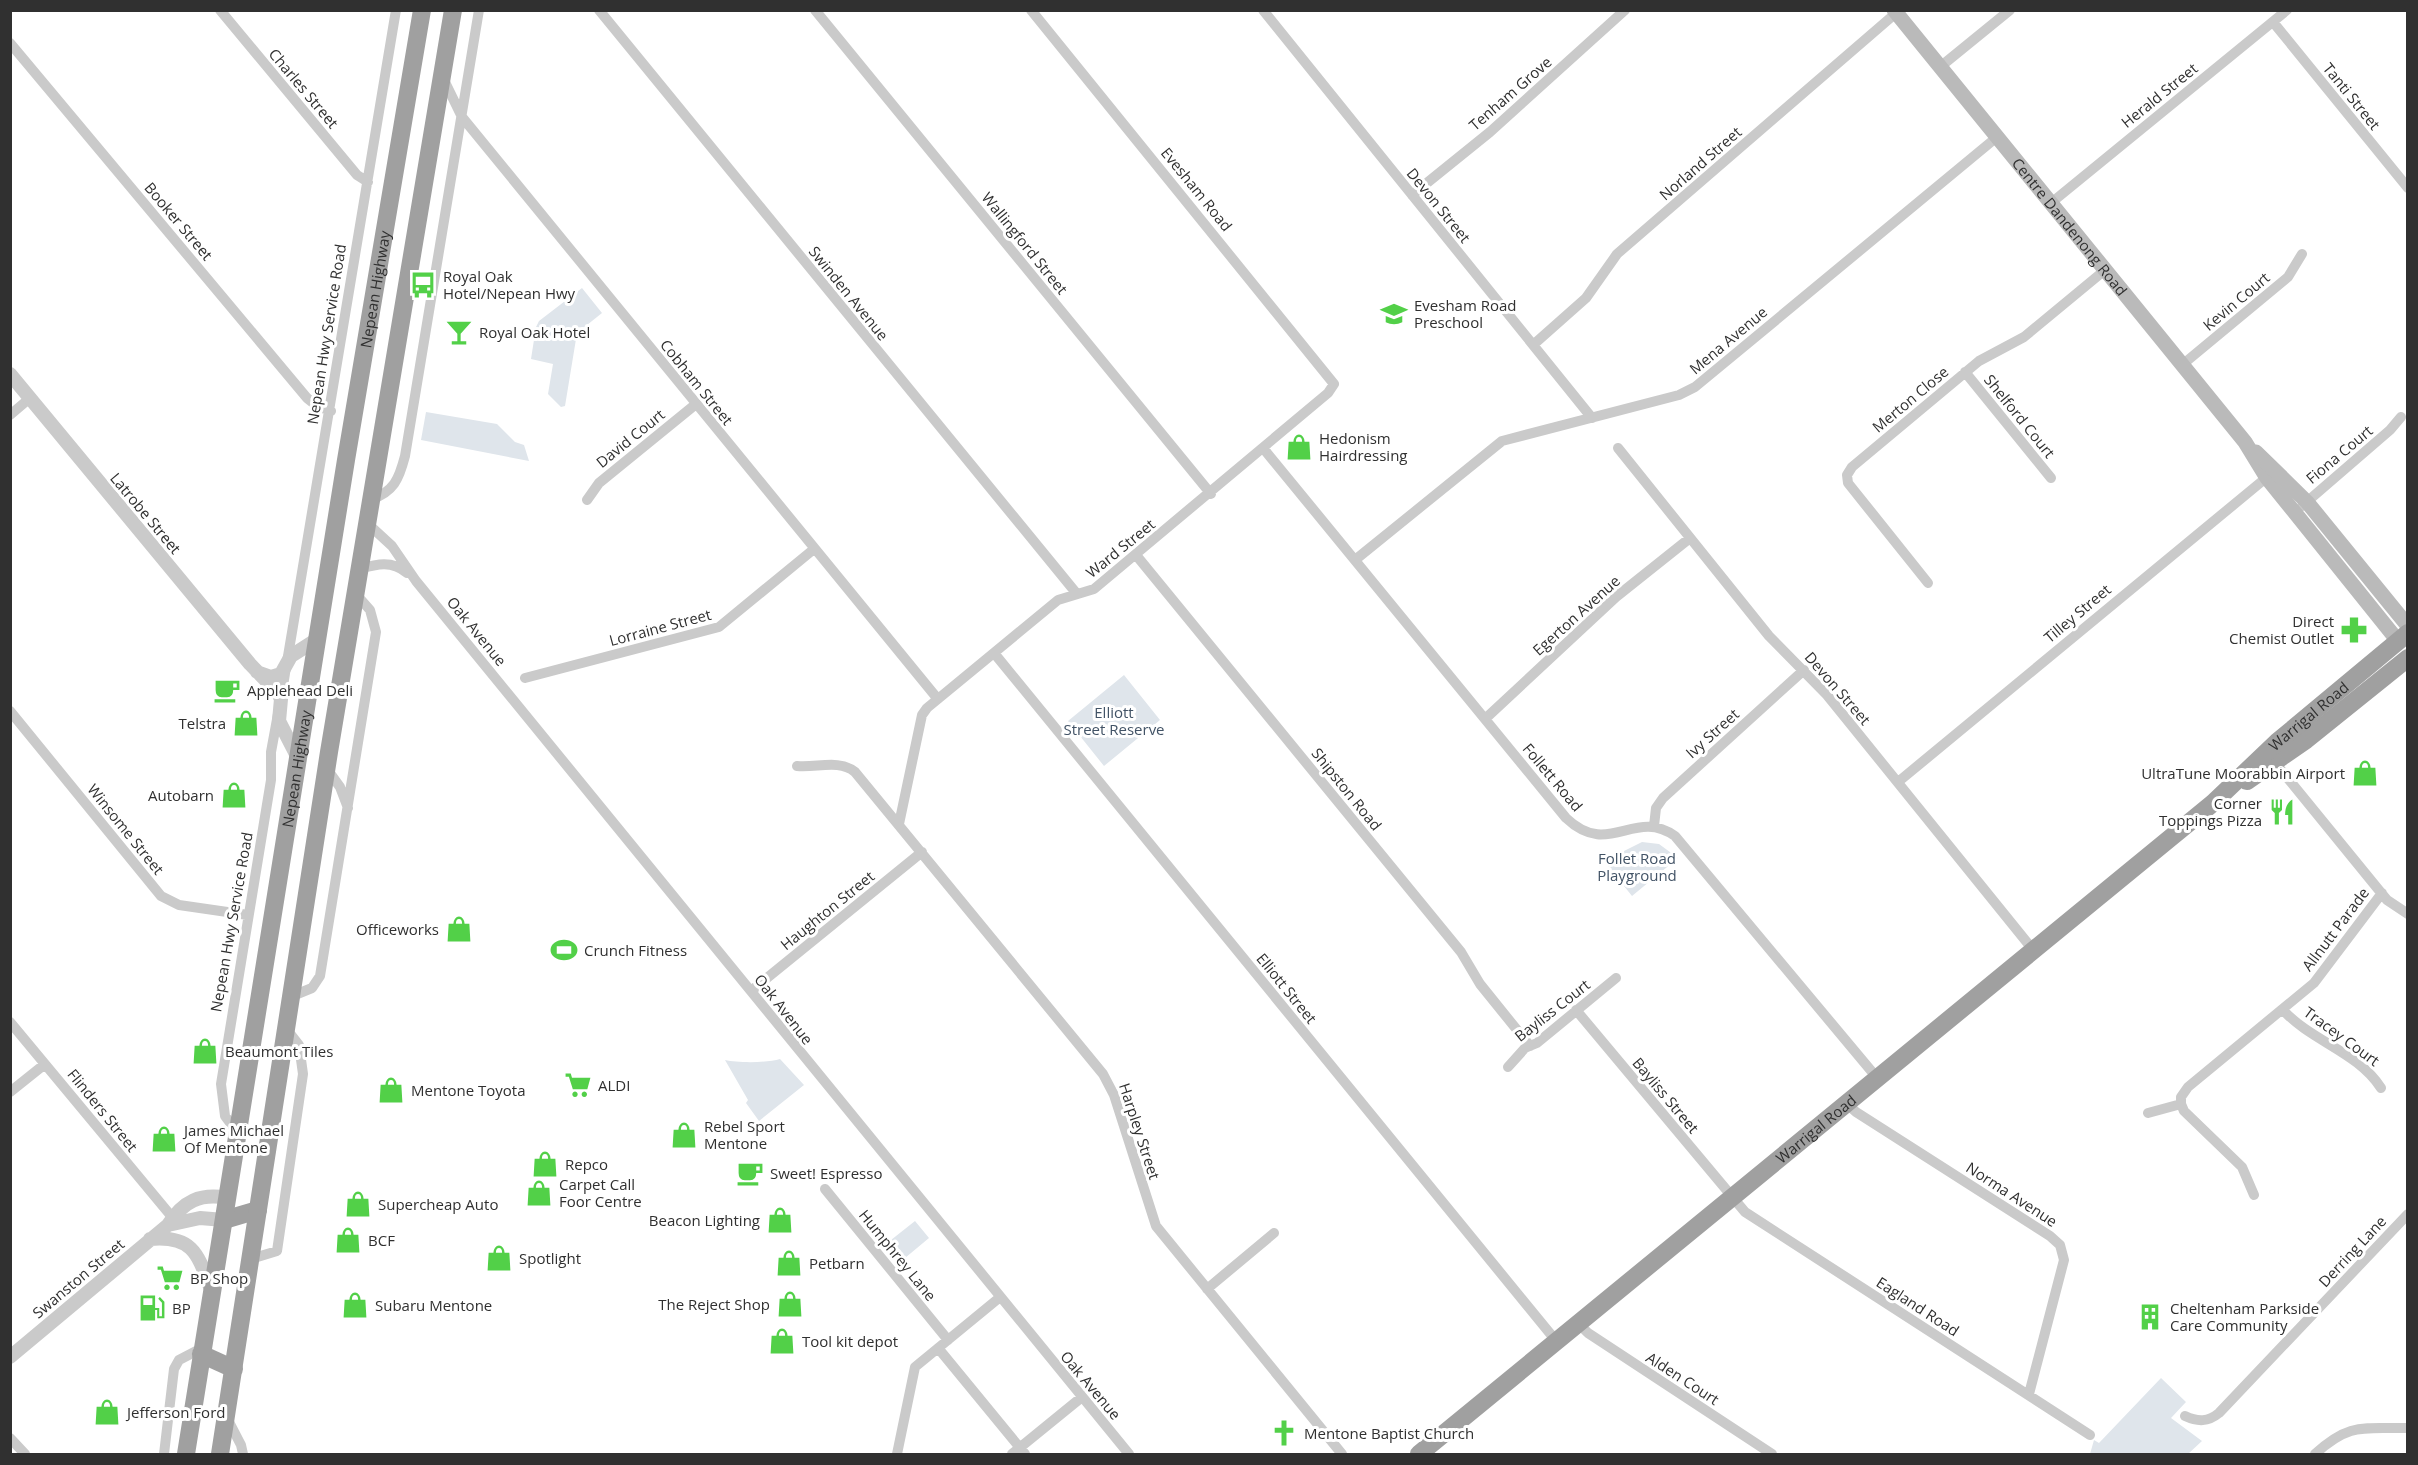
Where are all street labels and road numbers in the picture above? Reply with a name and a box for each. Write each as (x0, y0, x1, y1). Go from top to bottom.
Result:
street label: Charles Street (265, 44, 343, 132)
street label: Tenham Grove (1465, 52, 1555, 134)
street label: Herald Street (2117, 58, 2201, 132)
street label: Tanti Street (2319, 58, 2385, 134)
street label: Norland Street (1655, 122, 1745, 204)
street label: Evesham Road (1157, 143, 1237, 235)
street label: Centre Dandenong Road (2008, 153, 2132, 300)
street label: Devon Street (1403, 163, 1475, 247)
street label: Booker Street (140, 178, 218, 264)
street label: Wallingford Street (978, 188, 1072, 298)
street label: Nepean Highway (355, 229, 395, 349)
street label: Nepean Hwy Service Road (302, 242, 350, 426)
street label: Swinden Avenue (805, 242, 893, 344)
street label: Kevin Court (2198, 267, 2274, 335)
street label: Mena Avenue (1685, 302, 1771, 378)
street label: Cobham Street (656, 335, 738, 429)
street label: Merton Close (1868, 361, 1952, 437)
street label: Shelford Court (1980, 370, 2060, 462)
street label: David Court (592, 404, 668, 472)
street label: Fiona Court (2301, 420, 2377, 488)
street label: Latrobe Street (106, 468, 186, 558)
street label: Ward Street (1081, 514, 1159, 582)
street label: Egerton Avenue (1528, 571, 1624, 659)
street label: Tilley Street (2039, 579, 2115, 647)
street label: Oak Avenue (443, 592, 511, 670)
street label: Lorraine Street (607, 604, 713, 650)
street label: Devon Street (1801, 647, 1875, 729)
street label: Warrigal Road (2264, 677, 2353, 755)
street label: Ivy Street (1681, 704, 1743, 762)
street label: Nepean Highway (277, 708, 316, 829)
street label: Follett Road (1519, 739, 1587, 815)
street label: Shipston Road (1308, 744, 1386, 834)
street label: Winsome Street (83, 780, 169, 878)
street label: Nepean Hwy Service Road (205, 831, 257, 1013)
street label: Haughton Street (776, 866, 878, 954)
street label: Allnutt Parade (2297, 883, 2373, 975)
street label: Elliott Street (1252, 949, 1322, 1027)
street label: Oak Avenue (750, 970, 818, 1048)
street label: Bayliss Court (1510, 974, 1594, 1046)
street label: Tracey Court (2300, 1002, 2384, 1070)
street label: Bayliss Street (1628, 1053, 1704, 1137)
street label: Flinders Street (63, 1064, 143, 1156)
street label: Harpley Street (1115, 1080, 1165, 1182)
street label: Warrigal Road (1771, 1090, 1860, 1168)
street label: Norma Avenue (1963, 1157, 2061, 1231)
street label: Humphrey Lane (855, 1205, 941, 1305)
street label: Derring Lane (2314, 1211, 2390, 1291)
street label: Swanston Street (28, 1234, 128, 1322)
street label: Eagland Road (1873, 1272, 1963, 1340)
street label: Oak Avenue (1056, 1346, 1126, 1424)
street label: Alden Court (1643, 1347, 1723, 1409)

